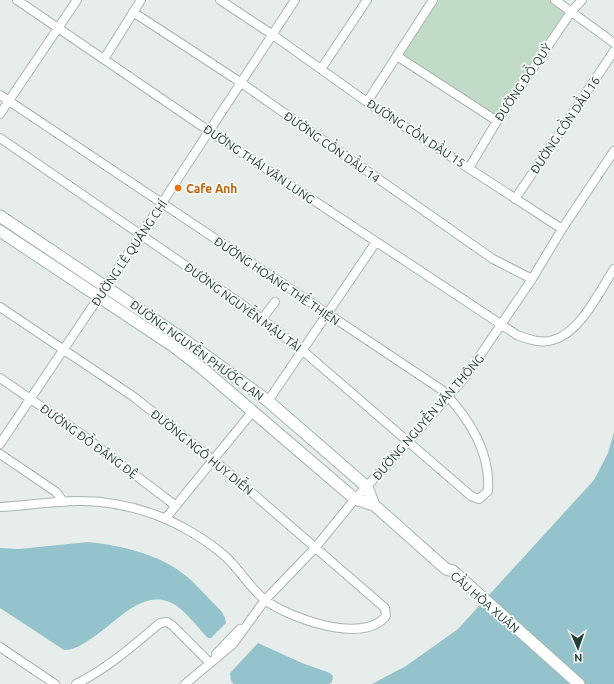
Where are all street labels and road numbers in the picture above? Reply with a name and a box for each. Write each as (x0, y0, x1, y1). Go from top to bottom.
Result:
street label: ĐƯỜNG ĐỖ QUỲ (491, 40, 554, 123)
street label: ĐƯỜNG CỒN DẦU 16 (525, 72, 602, 176)
street label: ĐƯỜNG CỒN DẦU 15 (365, 94, 469, 170)
street label: ĐƯỜNG CỒN DẦU 14 (282, 107, 384, 185)
street label: ĐƯỜNG THÁI VĂN LUNG (201, 122, 317, 206)
street label: ĐƯỜNG LÊ QUẢNG CHÍ (88, 196, 170, 308)
street label: ĐƯỜNG HOÀNG THẾ THIỆN (211, 232, 344, 329)
street label: ĐƯỜNG NGUYỄN MẬU TÀI (181, 259, 305, 355)
street label: ĐƯỜNG NGUYỄN PHƯỚC LAN (128, 296, 267, 403)
street label: ĐƯỜNG NGUYỄN VĂN THÔNG (368, 350, 486, 483)
street label: ĐƯỜNG ĐỖ ĐĂNG ĐỆ (37, 400, 142, 482)
street label: ĐƯỜNG NGÔ HUY DIỄN (148, 405, 257, 497)
street label: CẦU HÒA XUÂN (448, 567, 524, 635)

